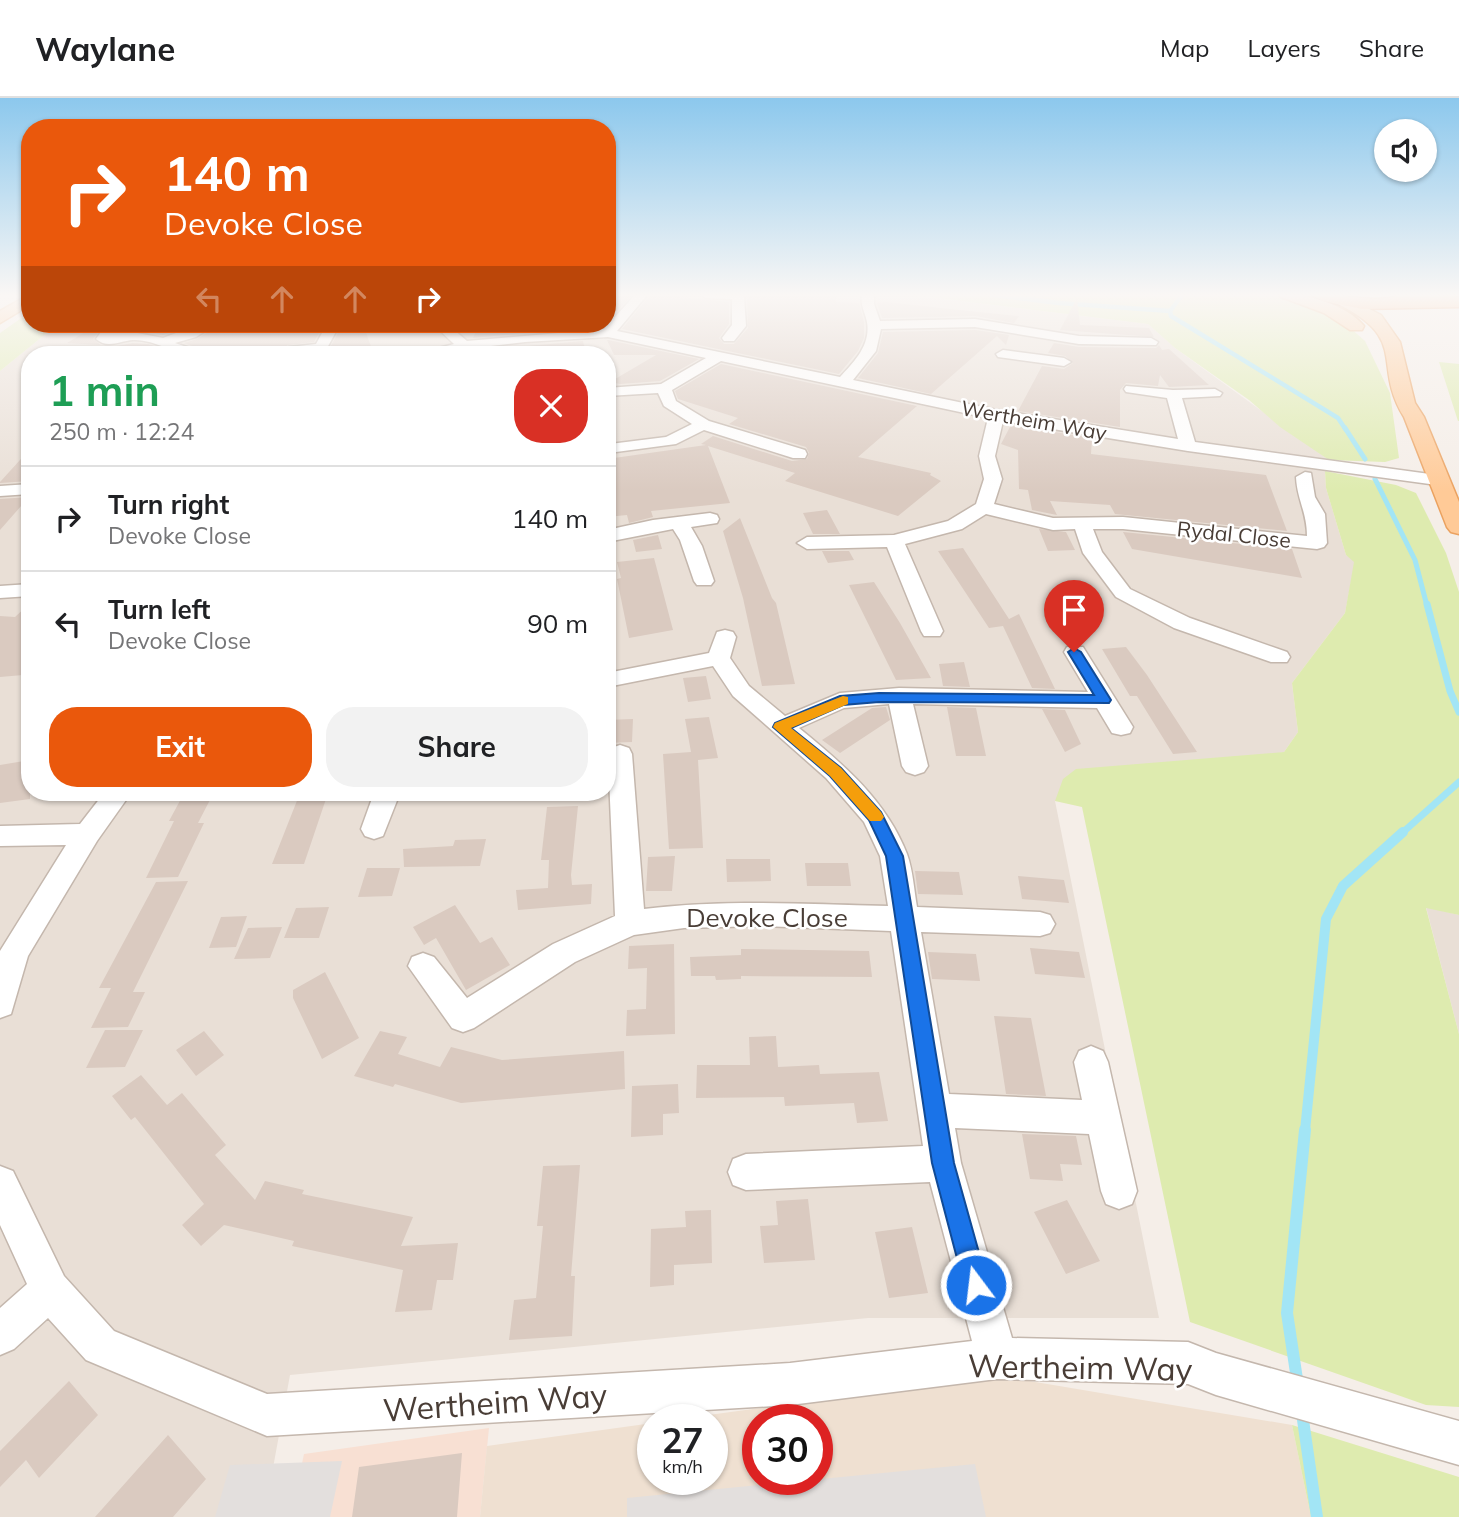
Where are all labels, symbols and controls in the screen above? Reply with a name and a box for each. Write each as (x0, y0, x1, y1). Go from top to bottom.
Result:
text: Waylane (35, 28, 175, 69)
text: Map (1160, 33, 1209, 63)
text: Layers (1247, 33, 1321, 63)
text: Share (1359, 33, 1424, 63)
map controls (1374, 119, 1437, 182)
button: sound (1374, 119, 1437, 182)
text: 140 m (164, 142, 310, 203)
icon: right (49, 147, 140, 238)
text: Devoke Close (164, 203, 363, 243)
icon: left (190, 280, 228, 318)
icon: ahead (263, 280, 301, 318)
icon: ahead (336, 280, 374, 318)
icon: right (409, 280, 447, 318)
text: 1 min (49, 364, 160, 417)
button: close (514, 369, 588, 443)
street label: Wertheim Way (959, 394, 1109, 446)
text: 250 m · 12:24 (49, 417, 194, 446)
text: Turn right (108, 488, 229, 521)
icon: right (49, 500, 87, 538)
text: 140 m (512, 502, 588, 535)
street label: Rydal Close (1176, 515, 1292, 553)
text: Devoke Close (108, 521, 251, 550)
pin (1044, 580, 1104, 652)
icon: arrive (1055, 591, 1093, 629)
text: Turn left (108, 593, 210, 626)
icon: left (49, 605, 87, 643)
text: 90 m (527, 607, 588, 640)
text: Devoke Close (108, 626, 251, 655)
button: Exit (49, 707, 312, 787)
button: Share (326, 707, 588, 787)
street label: Devoke Close (686, 901, 848, 934)
position arrow (939, 1248, 1013, 1322)
street label: Wertheim Way (967, 1345, 1193, 1389)
street label: Wertheim Way (381, 1374, 609, 1430)
speed limit sign: 30 (742, 1404, 833, 1495)
text: 27 (661, 1418, 704, 1462)
text: km/h (662, 1455, 703, 1478)

